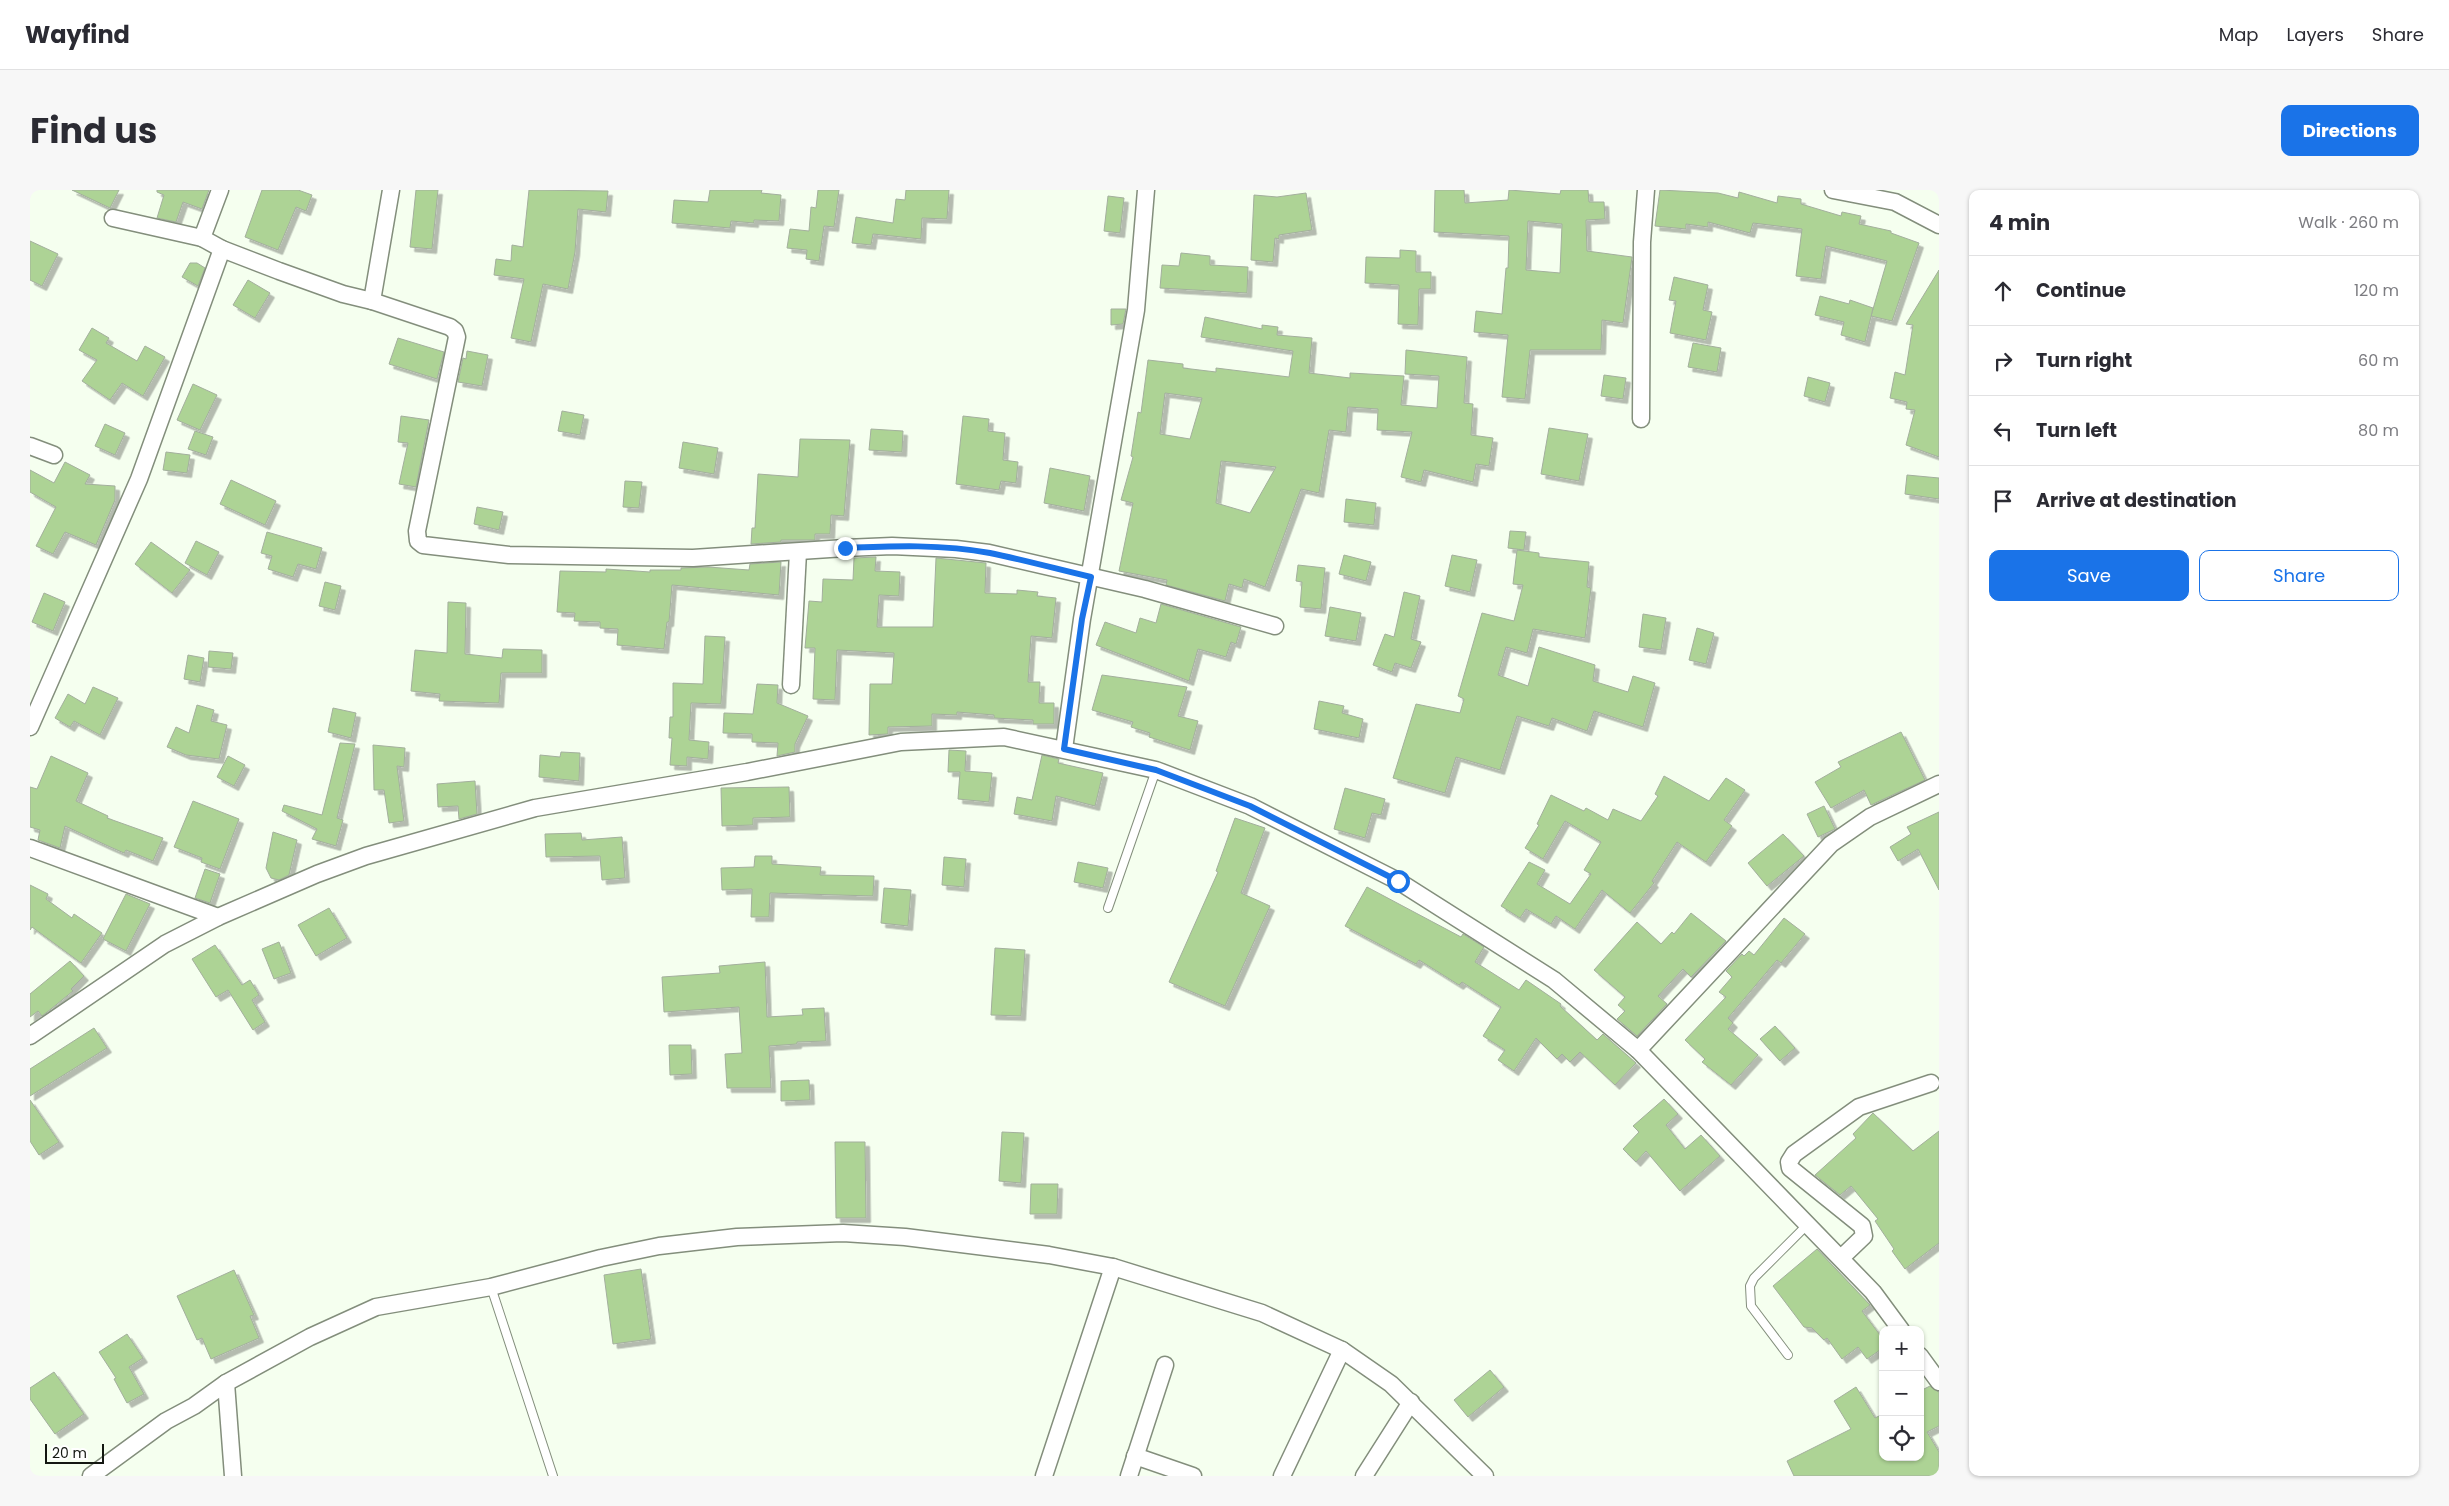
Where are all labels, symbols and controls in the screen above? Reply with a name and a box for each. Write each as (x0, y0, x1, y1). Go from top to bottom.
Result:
text: Wayfind (25, 18, 130, 51)
text: Map (2219, 22, 2259, 47)
text: Layers (2287, 22, 2344, 47)
text: Share (2372, 22, 2424, 47)
button: Directions (2281, 105, 2419, 156)
text: Find us (30, 106, 157, 155)
text: 4 min (1989, 208, 2050, 237)
text: Walk · 260 m (2298, 211, 2399, 234)
icon: ahead (1989, 277, 2017, 305)
text: Continue (2036, 277, 2126, 304)
text: 120 m (2354, 279, 2399, 302)
icon: right (1989, 347, 2017, 375)
text: Turn right (2036, 347, 2132, 374)
text: 60 m (2358, 349, 2399, 372)
icon: left (1989, 417, 2017, 445)
text: Turn left (2036, 417, 2117, 444)
text: 80 m (2358, 419, 2399, 442)
icon: arrive (1989, 487, 2017, 515)
text: Arrive at destination (2036, 487, 2237, 514)
route end (834, 537, 857, 560)
button: Save (1989, 550, 2189, 601)
button: Share (2199, 550, 2399, 601)
route start (1387, 870, 1410, 893)
map controls (1879, 1326, 1924, 1461)
button: + (1879, 1326, 1924, 1371)
button: − (1879, 1371, 1924, 1416)
button: locate (1879, 1416, 1924, 1461)
scale bar (45, 1441, 104, 1464)
text: 20 m (52, 1443, 87, 1463)

